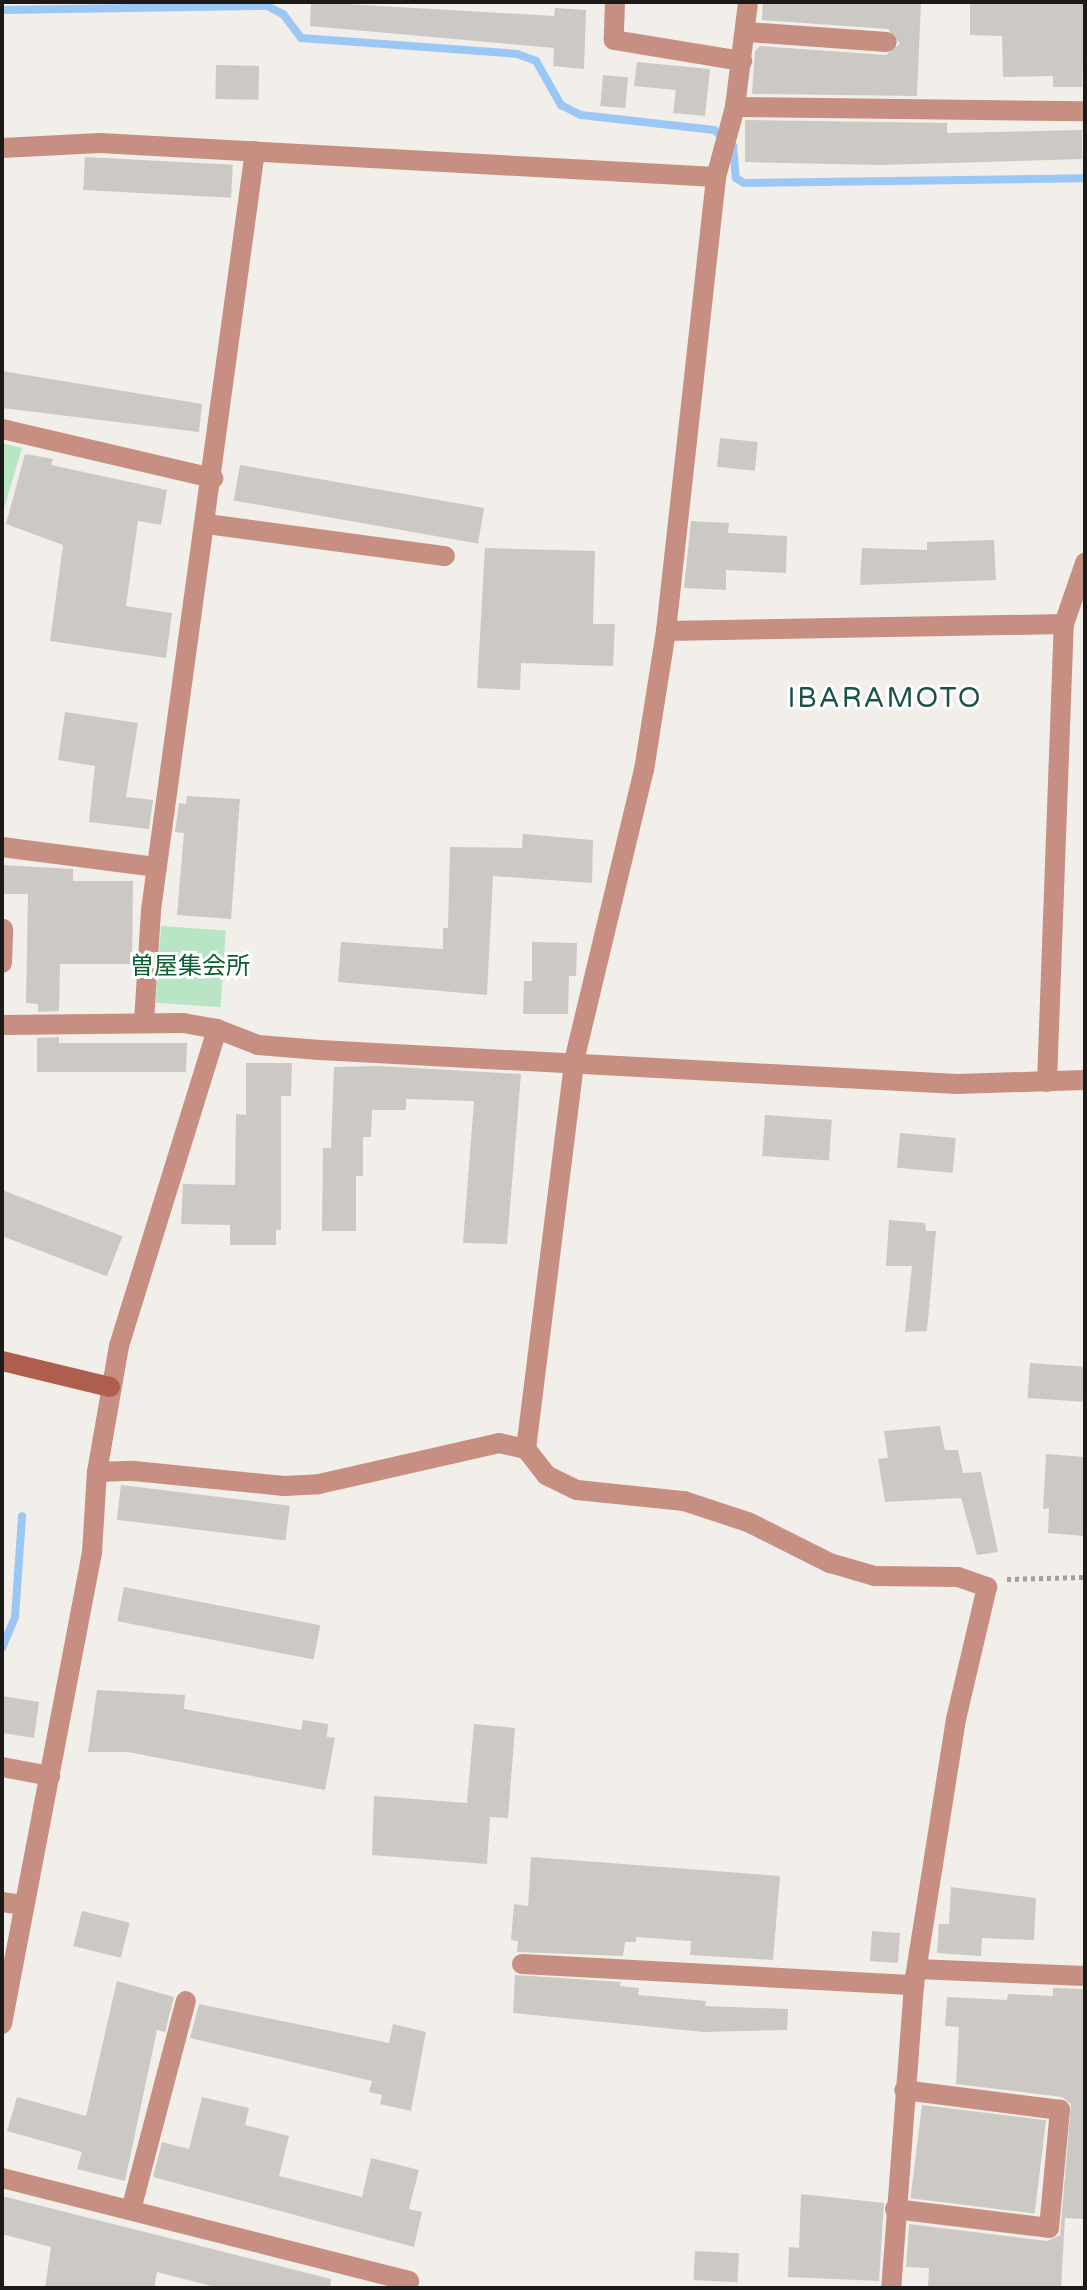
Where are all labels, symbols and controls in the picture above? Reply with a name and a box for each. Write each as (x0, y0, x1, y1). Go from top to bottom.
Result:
district label: IBARAMOTO (787, 681, 983, 715)
park label: 曽屋集会所 (130, 953, 250, 981)

